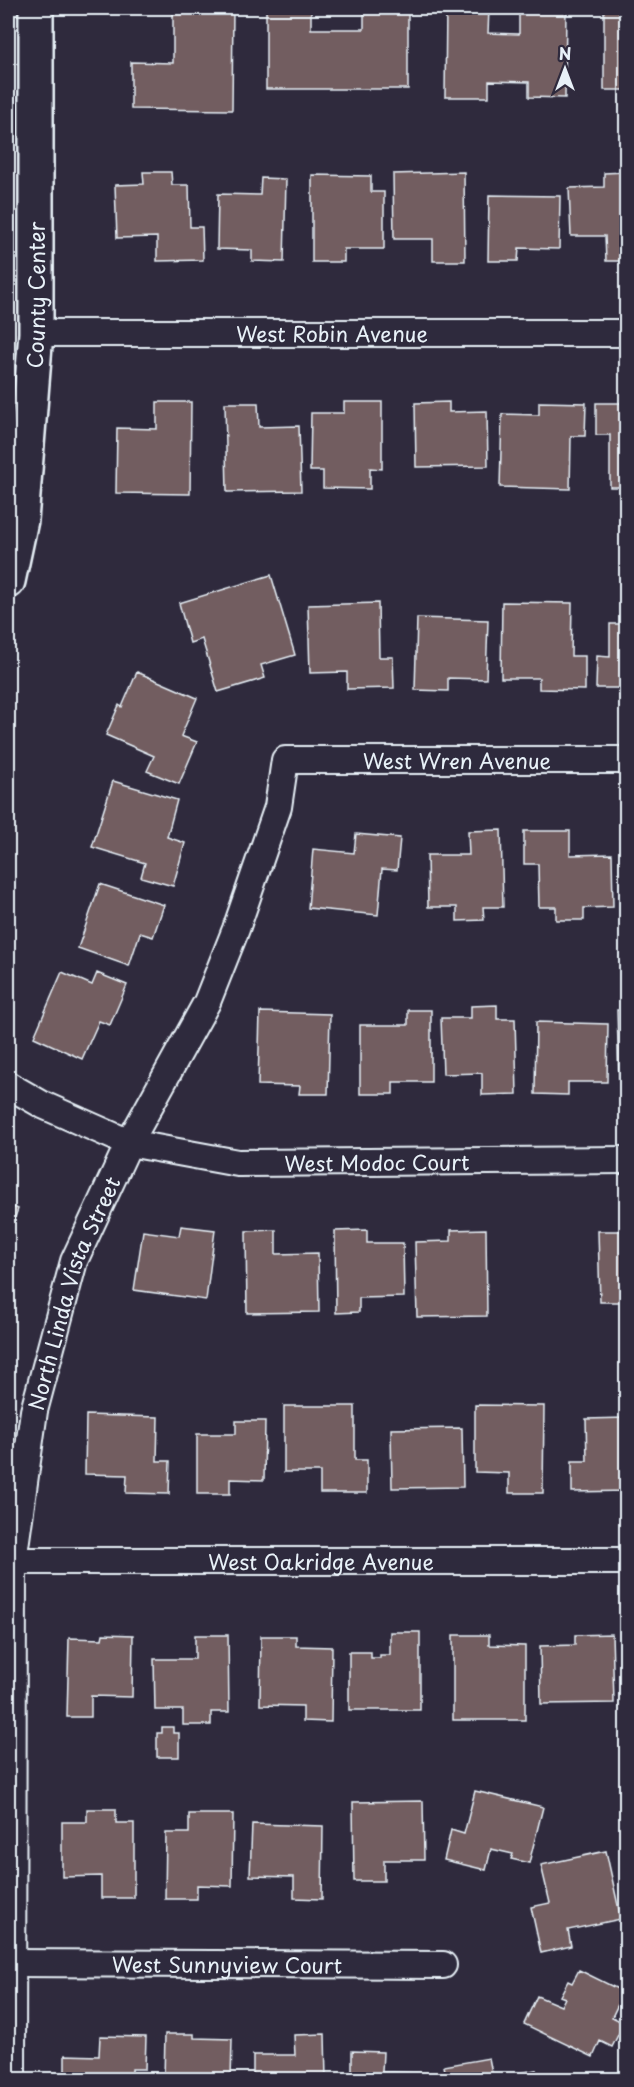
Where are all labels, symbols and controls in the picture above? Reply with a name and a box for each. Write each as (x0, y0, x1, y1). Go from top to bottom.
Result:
north arrow (535, 39, 595, 99)
text: N (559, 41, 571, 65)
street label: County Center (17, 221, 52, 369)
street label: West Robin Avenue (236, 317, 428, 349)
street label: West Wren Avenue (363, 744, 551, 776)
street label: West Modoc Court (284, 1145, 470, 1179)
street label: North Linda Vista Street (19, 1171, 127, 1414)
street label: West Oakridge Avenue (208, 1545, 434, 1577)
street label: West Sunnyview Court (112, 1947, 342, 1981)

